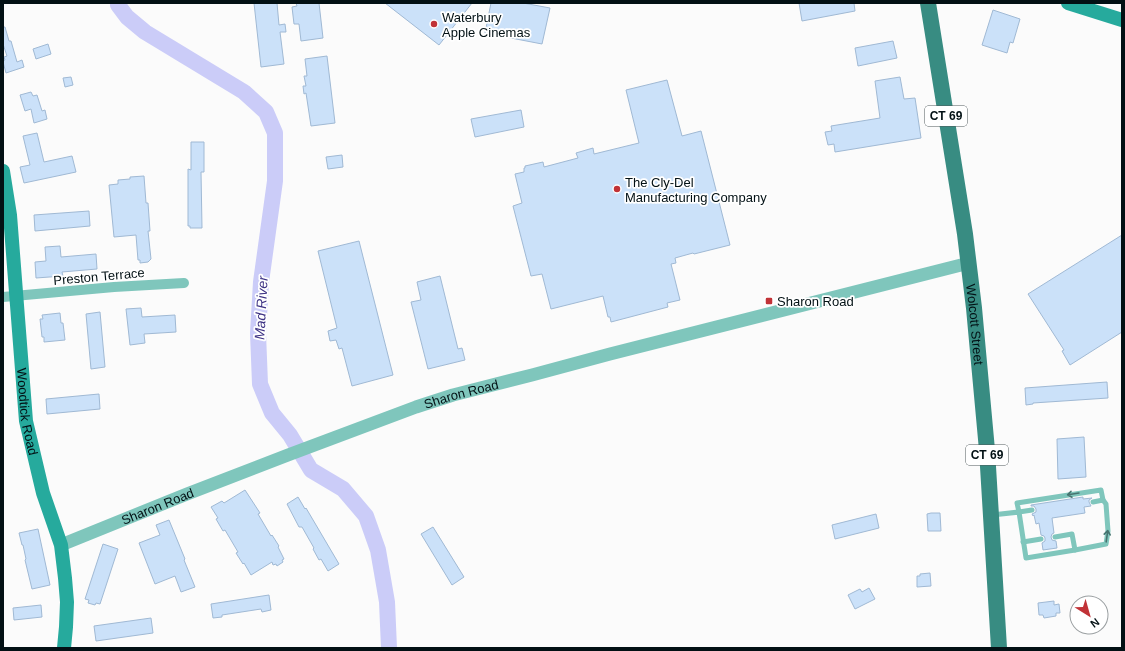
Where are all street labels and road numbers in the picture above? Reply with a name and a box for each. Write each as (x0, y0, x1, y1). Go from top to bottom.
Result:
road number: CT 69 (925, 106, 967, 126)
street label: Preston Terrace (53, 265, 145, 288)
street label: Wolcott Street (963, 283, 986, 366)
street label: Woodtick Road (14, 367, 41, 457)
street label: Sharon Road (422, 377, 500, 412)
road number: CT 69 (966, 445, 1008, 465)
street label: Sharon Road (119, 485, 196, 528)

